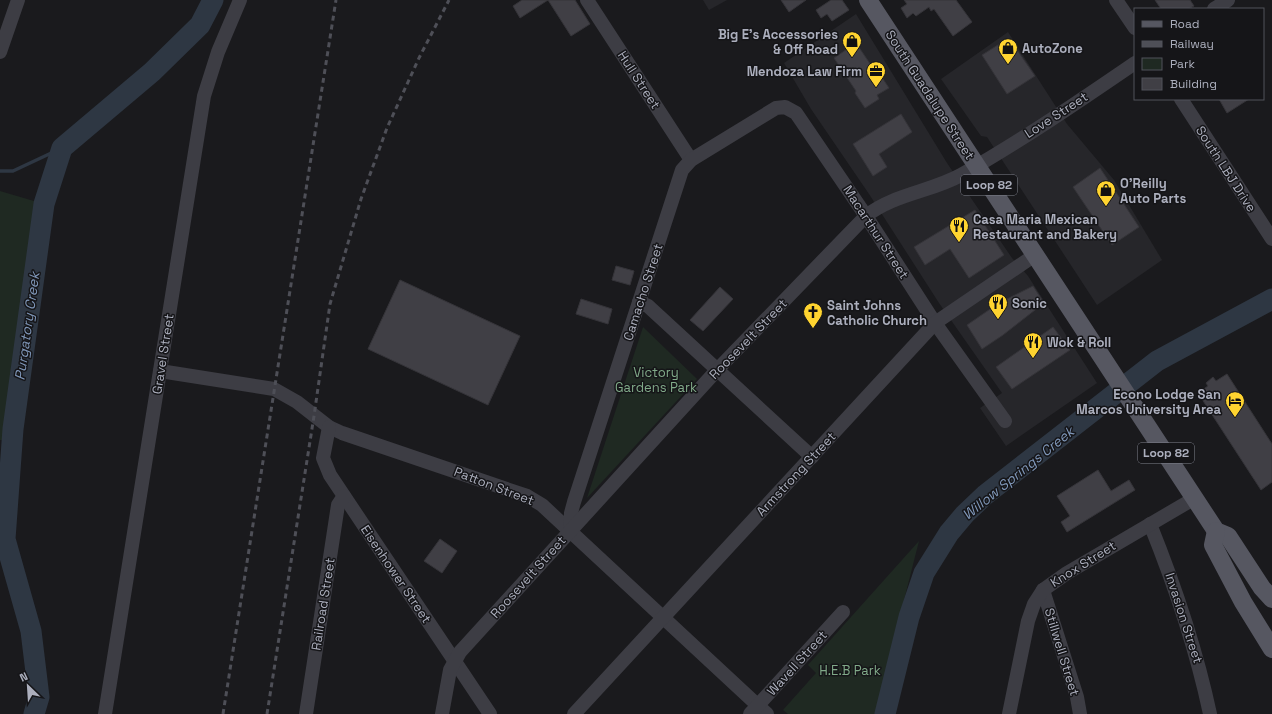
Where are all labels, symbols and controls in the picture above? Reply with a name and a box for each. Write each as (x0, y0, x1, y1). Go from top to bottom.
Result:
legend (1134, 8, 1264, 100)
text: Road (1170, 16, 1199, 32)
place label: Big E's Accessories & Off Road (718, 26, 838, 58)
street label: South Guadalupe Street (882, 27, 978, 163)
shop icon: Big E's Accessories & Off Road (841, 30, 863, 58)
text: Railway (1170, 36, 1214, 52)
shop icon: AutoZone (997, 37, 1019, 65)
place label: AutoZone (1022, 40, 1083, 57)
street label: Hull Street (614, 48, 664, 112)
text: Park (1170, 56, 1195, 72)
office icon: Mendoza Law Firm (865, 60, 887, 88)
place label: Mendoza Law Firm (747, 63, 862, 80)
text: Building (1170, 76, 1217, 92)
street label: Love Street (1021, 88, 1091, 142)
street label: South LBJ Drive (1192, 123, 1260, 215)
road number: Loop 82 (961, 175, 1017, 195)
place label: O'Reilly Auto Parts (1120, 175, 1187, 207)
shop icon: O'Reilly Auto Parts (1095, 179, 1117, 207)
street label: Macarthur Street (839, 182, 913, 282)
place label: Casa Maria Mexican Restaurant and Bakery (973, 211, 1117, 243)
restaurant icon: Casa Maria Mexican Restaurant and Bakery (948, 215, 970, 243)
street label: Camacho Street (619, 241, 667, 343)
water label: Purgatory Creek (11, 269, 44, 381)
restaurant icon: Sonic (987, 292, 1009, 320)
street label: Roosevelt Street (705, 295, 791, 383)
place label: Sonic (1012, 295, 1047, 312)
place label: Saint Johns Catholic Church (827, 297, 927, 329)
church icon: Saint Johns Catholic Church (802, 301, 824, 329)
street label: Gravel Street (148, 313, 178, 395)
restaurant icon: Wok & Roll (1022, 331, 1044, 359)
place label: Wok & Roll (1047, 334, 1111, 351)
park label: Victory Gardens Park (615, 364, 697, 396)
place label: Econo Lodge San Marcos University Area (1076, 386, 1221, 418)
hotel icon: Econo Lodge San Marcos University Area (1224, 390, 1246, 418)
water label: Willow Springs Creek (958, 421, 1079, 524)
street label: Armstrong Street (753, 428, 839, 520)
road number: Loop 82 (1138, 443, 1194, 463)
street label: Patton Street (452, 463, 536, 509)
street label: Eisenhower Street (357, 522, 435, 626)
street label: Roosevelt Street (486, 532, 570, 622)
street label: Knox Street (1047, 537, 1119, 591)
street label: Railroad Street (307, 556, 339, 652)
street label: Invasion Street (1161, 571, 1207, 665)
street label: Stillwell Street (1041, 606, 1083, 698)
street label: Wavell Street (763, 627, 831, 699)
park label: H.E.B Park (819, 662, 881, 679)
north arrow (8, 666, 48, 706)
text: N (17, 669, 30, 685)

